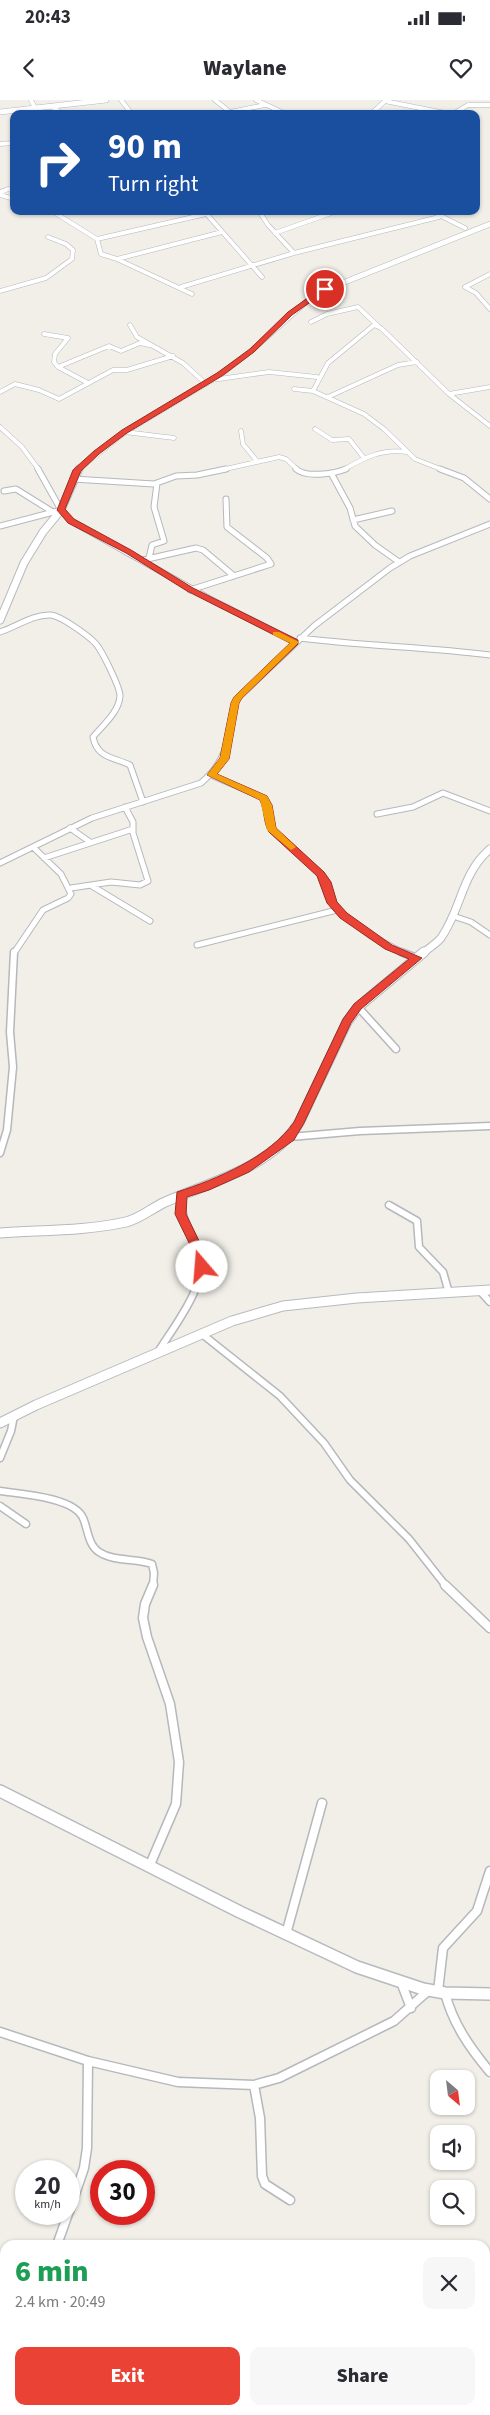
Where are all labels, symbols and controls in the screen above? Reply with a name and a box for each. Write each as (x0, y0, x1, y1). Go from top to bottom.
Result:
text: 20:43 (25, 4, 71, 31)
text: Waylane (203, 52, 287, 84)
icon: back (15, 54, 43, 82)
icon: heart (447, 54, 475, 82)
text: 90 m (108, 122, 182, 172)
icon: right (25, 130, 90, 195)
text: Turn right (108, 168, 198, 200)
pin (304, 268, 346, 310)
icon: arrive (311, 275, 339, 303)
position arrow (175, 1240, 227, 1292)
north arrow (430, 2070, 475, 2115)
map controls (430, 2070, 475, 2225)
button: sound (430, 2125, 475, 2170)
speed limit sign: 30 (90, 2160, 155, 2225)
text: 20 (34, 2168, 61, 2204)
button: search (430, 2180, 475, 2225)
text: km/h (34, 2196, 61, 2213)
text: 6 min (15, 2250, 89, 2293)
button: close (423, 2257, 475, 2309)
text: 2.4 km · 20:49 (15, 2291, 105, 2313)
button: Exit (15, 2347, 240, 2405)
button: Share (250, 2347, 475, 2405)

